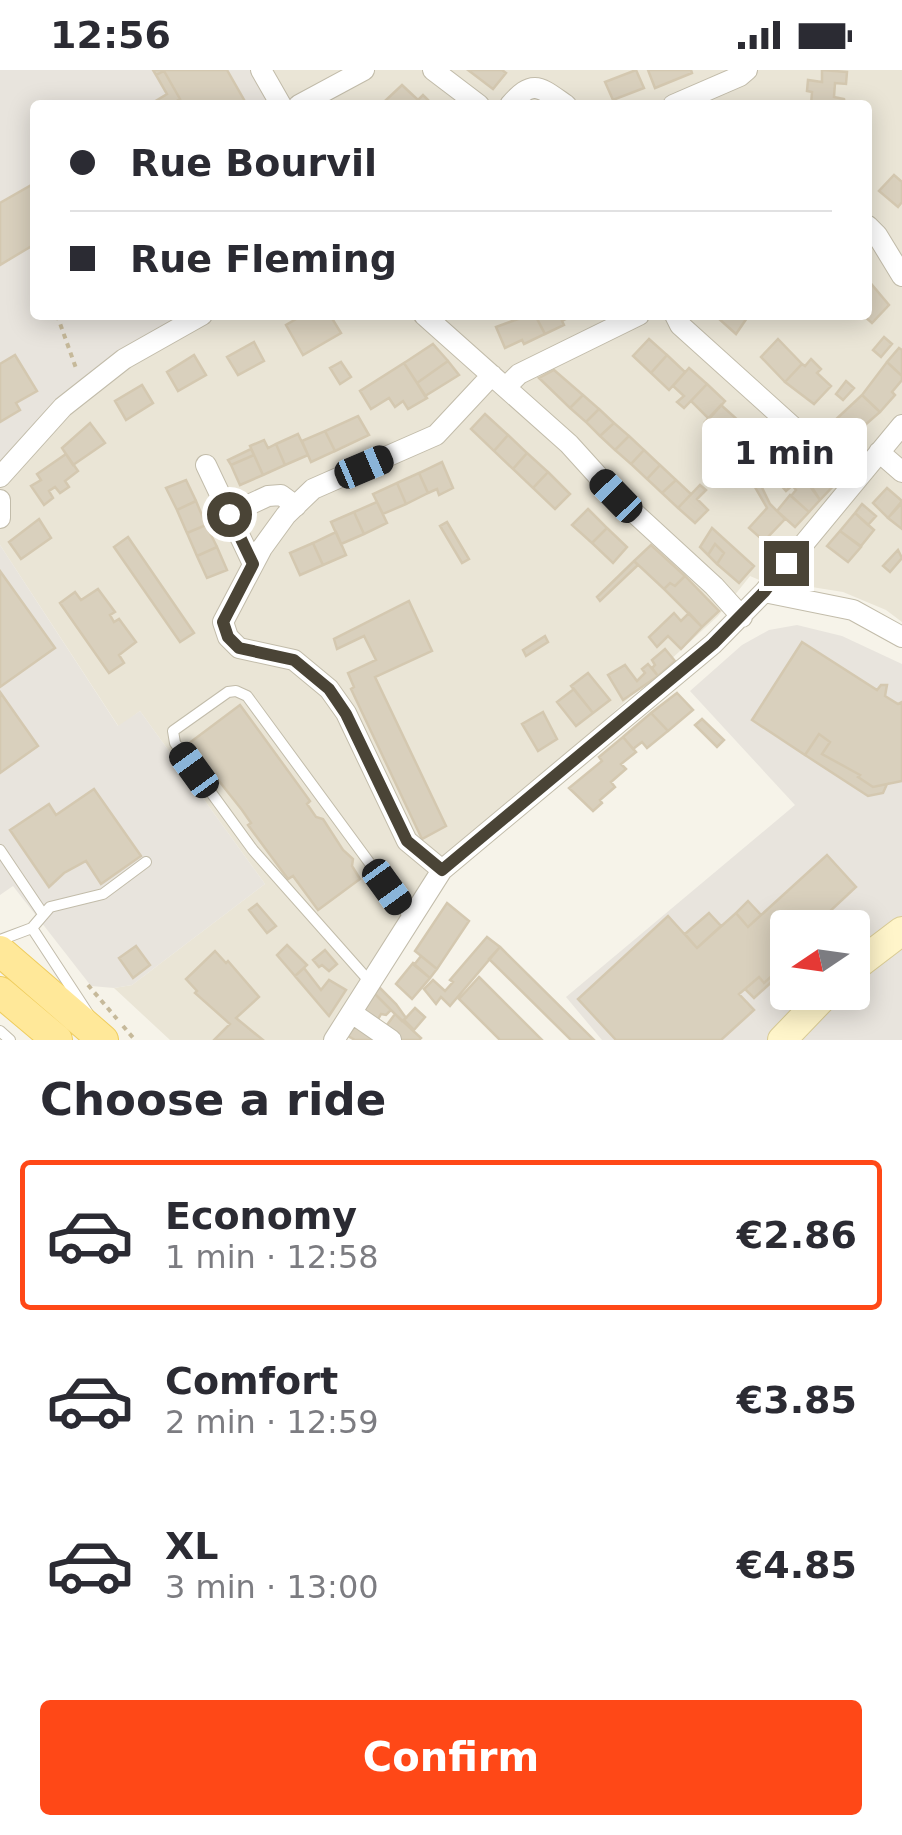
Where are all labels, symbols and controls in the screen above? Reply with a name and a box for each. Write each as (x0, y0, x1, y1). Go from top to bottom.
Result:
text: 12:56 (50, 13, 171, 57)
text: Rue Bourvil (130, 141, 377, 185)
text: Rue Fleming (130, 237, 397, 281)
callout: 1 min (704, 418, 868, 488)
text: 1 min (734, 434, 835, 472)
car (331, 441, 397, 493)
car (584, 464, 648, 528)
route start (207, 492, 252, 537)
route end (764, 541, 809, 586)
car (164, 737, 224, 803)
car (357, 854, 417, 920)
north arrow (770, 910, 870, 1010)
map controls (770, 910, 870, 1010)
text: Choose a ride (40, 1073, 386, 1126)
icon: car (45, 1190, 135, 1280)
text: Economy (165, 1194, 357, 1238)
text: €2.86 (737, 1213, 857, 1257)
text: 1 min · 12:58 (165, 1238, 379, 1276)
icon: car (45, 1355, 135, 1445)
text: Comfort (165, 1359, 338, 1403)
text: €3.85 (737, 1378, 857, 1422)
text: 2 min · 12:59 (165, 1403, 379, 1441)
icon: car (45, 1520, 135, 1610)
text: XL (165, 1524, 219, 1568)
text: €4.85 (737, 1543, 857, 1587)
text: 3 min · 13:00 (165, 1568, 379, 1606)
button: Confirm (40, 1700, 862, 1815)

